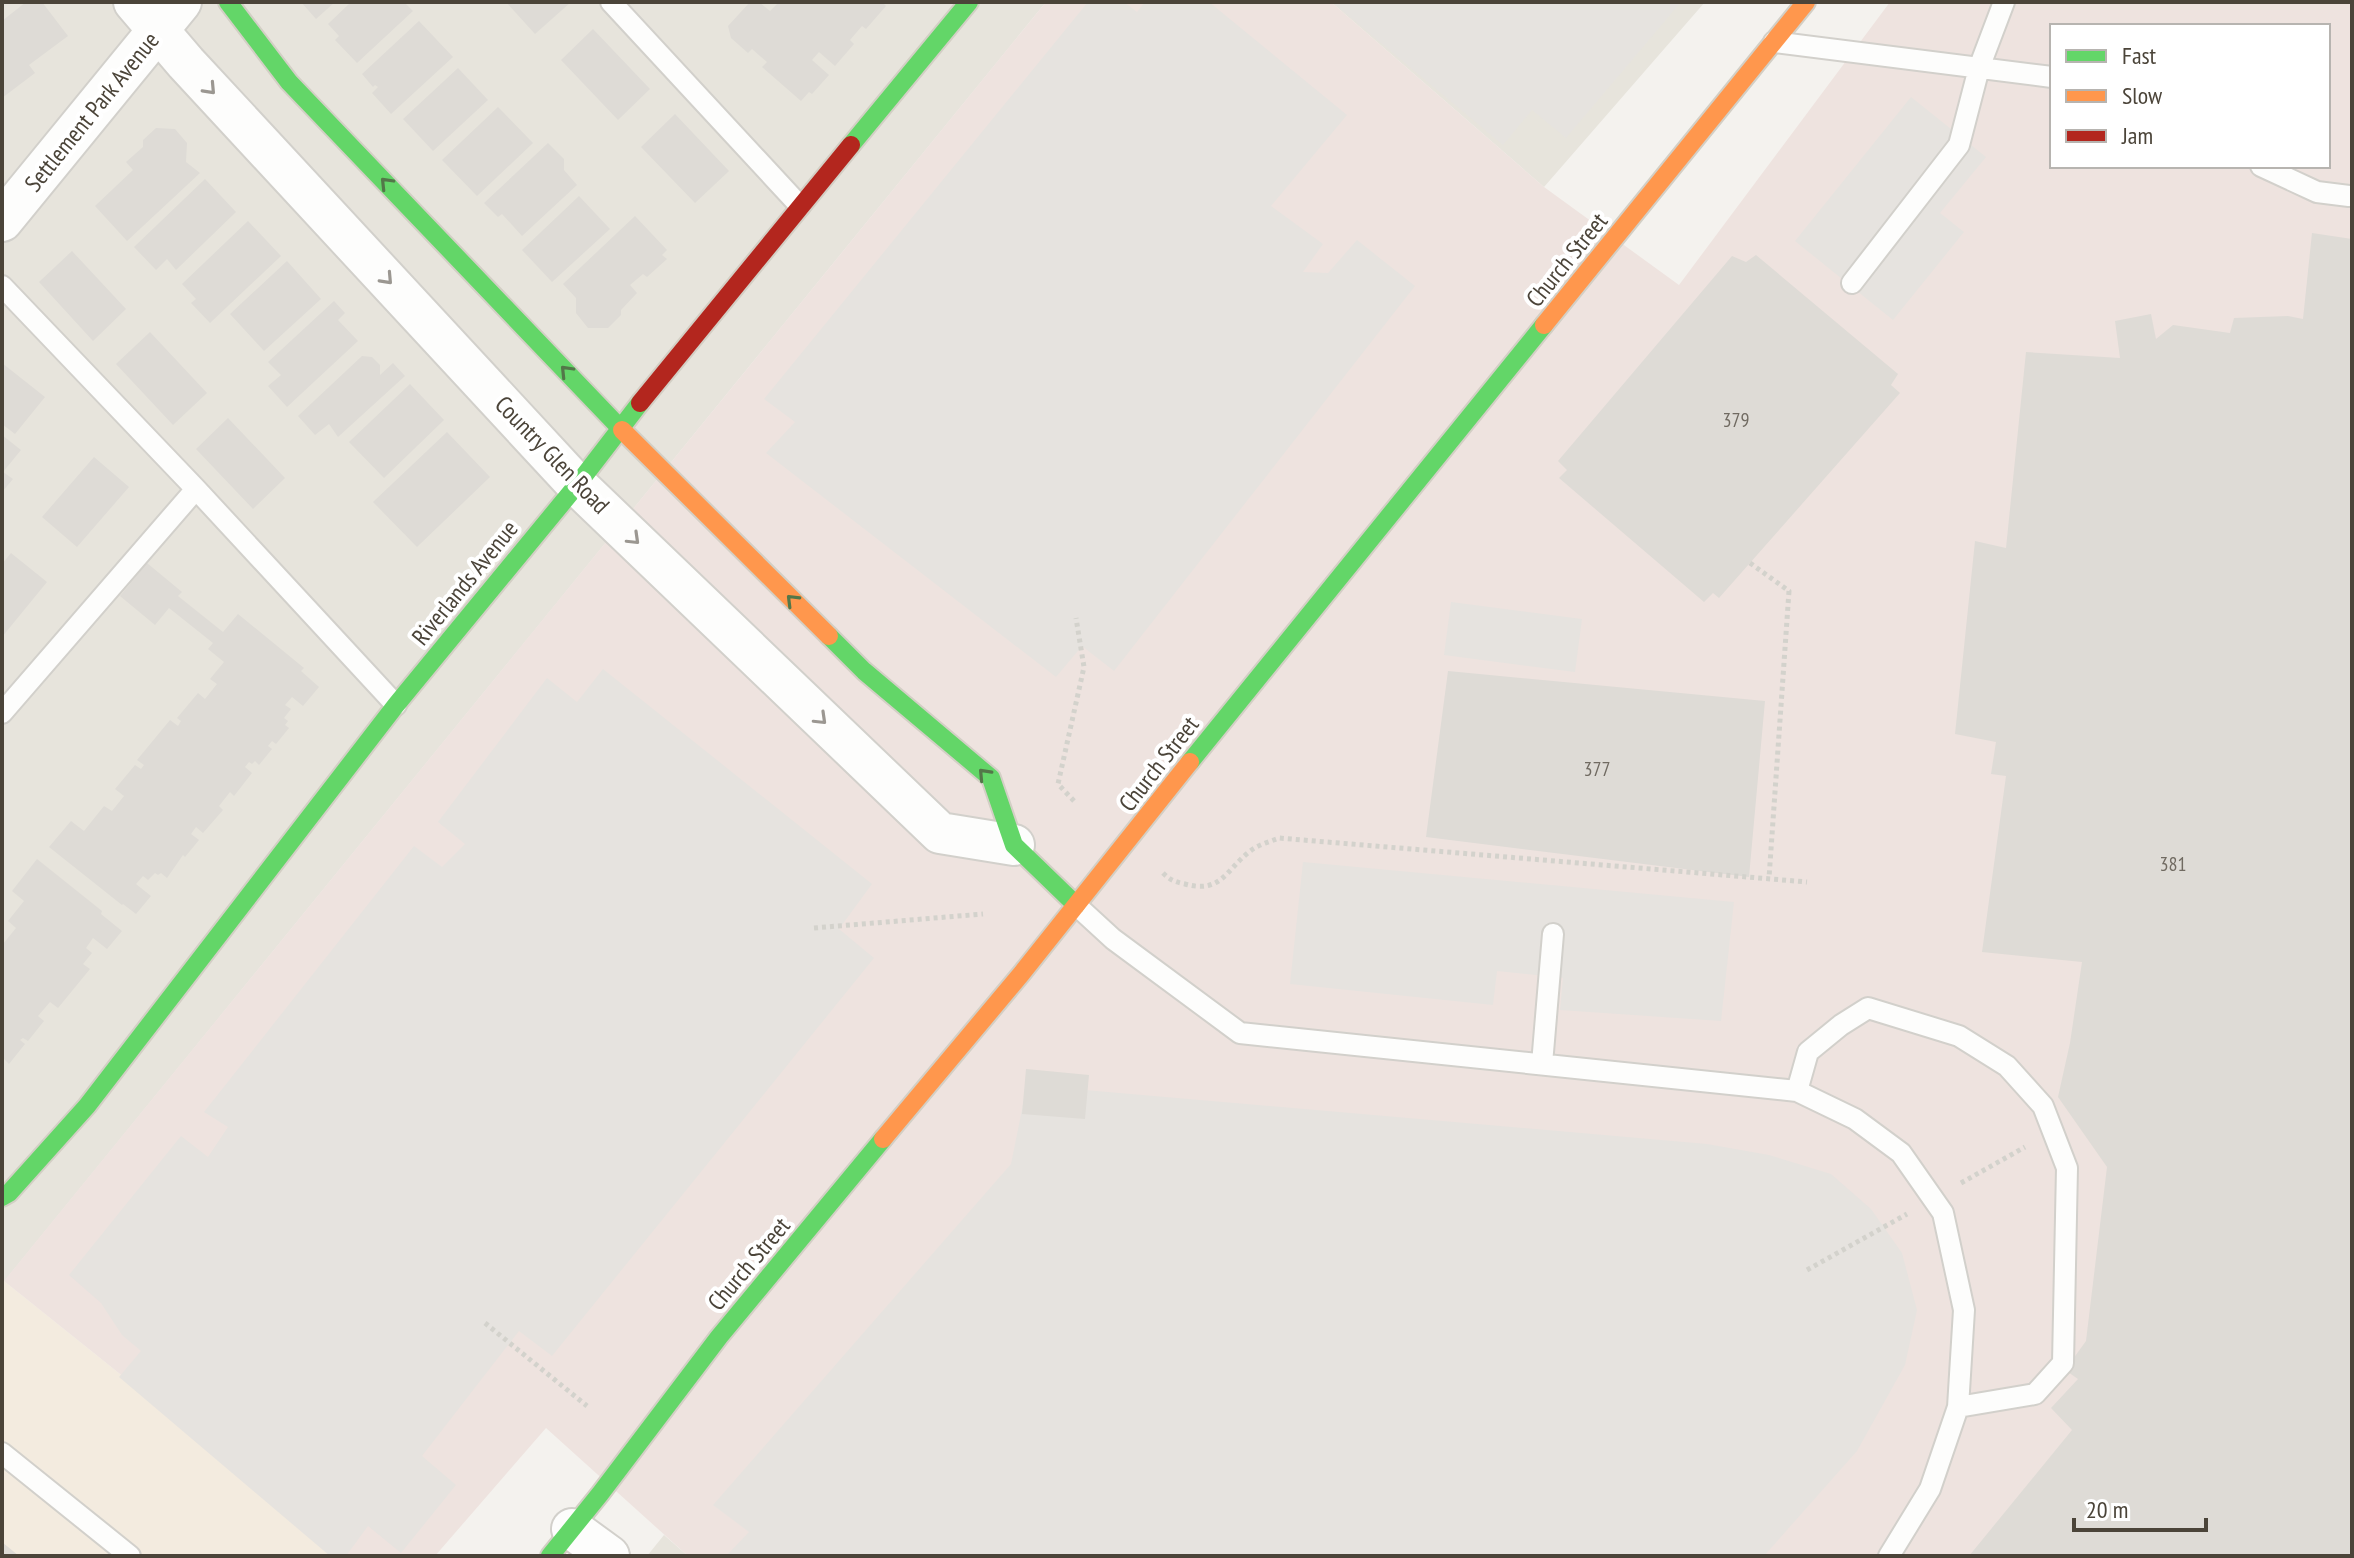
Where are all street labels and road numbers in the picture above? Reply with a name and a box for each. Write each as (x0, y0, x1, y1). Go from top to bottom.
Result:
street label: Settlement Park Avenue (18, 25, 166, 198)
street label: Church Street (1519, 206, 1614, 313)
street label: Country Glen Road (488, 389, 616, 520)
street label: Riverlands Avenue (405, 514, 524, 651)
street label: Church Street (1112, 710, 1206, 818)
street label: Church Street (701, 1210, 797, 1317)

